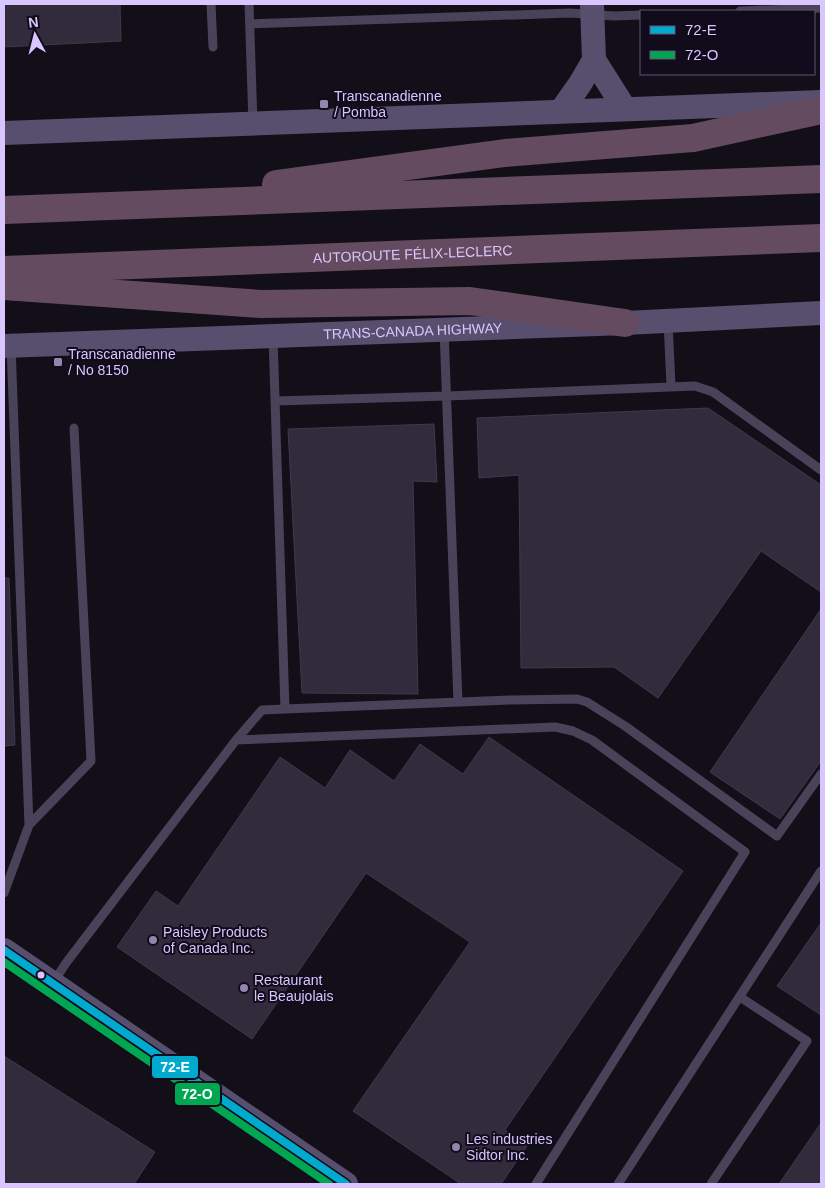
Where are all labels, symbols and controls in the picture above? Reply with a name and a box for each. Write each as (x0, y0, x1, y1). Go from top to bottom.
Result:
north arrow (10, 10, 60, 60)
legend (640, 10, 815, 75)
text: N (27, 14, 39, 31)
text: 72-E (685, 21, 717, 38)
text: 72-O (685, 46, 718, 63)
place label: Transcanadienne / Pomba (334, 88, 442, 120)
marker: Transcanadienne / Pomba (318, 98, 330, 110)
street label: AUTOROUTE FÉLIX-LECLERC (313, 242, 513, 266)
street label: TRANS-CANADA HIGHWAY (323, 320, 503, 342)
place label: Transcanadienne / No 8150 (68, 346, 176, 378)
marker: Transcanadienne / No 8150 (52, 356, 64, 368)
place label: Paisley Products of Canada Inc. (163, 924, 267, 956)
marker: Paisley Products of Canada Inc. (147, 934, 159, 946)
unlabelled marker (36, 970, 46, 980)
place label: Restaurant le Beaujolais (254, 972, 333, 1004)
marker: Restaurant le Beaujolais (238, 982, 250, 994)
line badge: 72-E (151, 1055, 199, 1079)
text: 72-E (160, 1059, 190, 1075)
line badge: 72-O (174, 1082, 221, 1106)
text: 72-O (181, 1086, 213, 1102)
place label: Les industries Sidtor Inc. (466, 1131, 552, 1163)
marker: Les industries Sidtor Inc. (450, 1141, 462, 1153)

